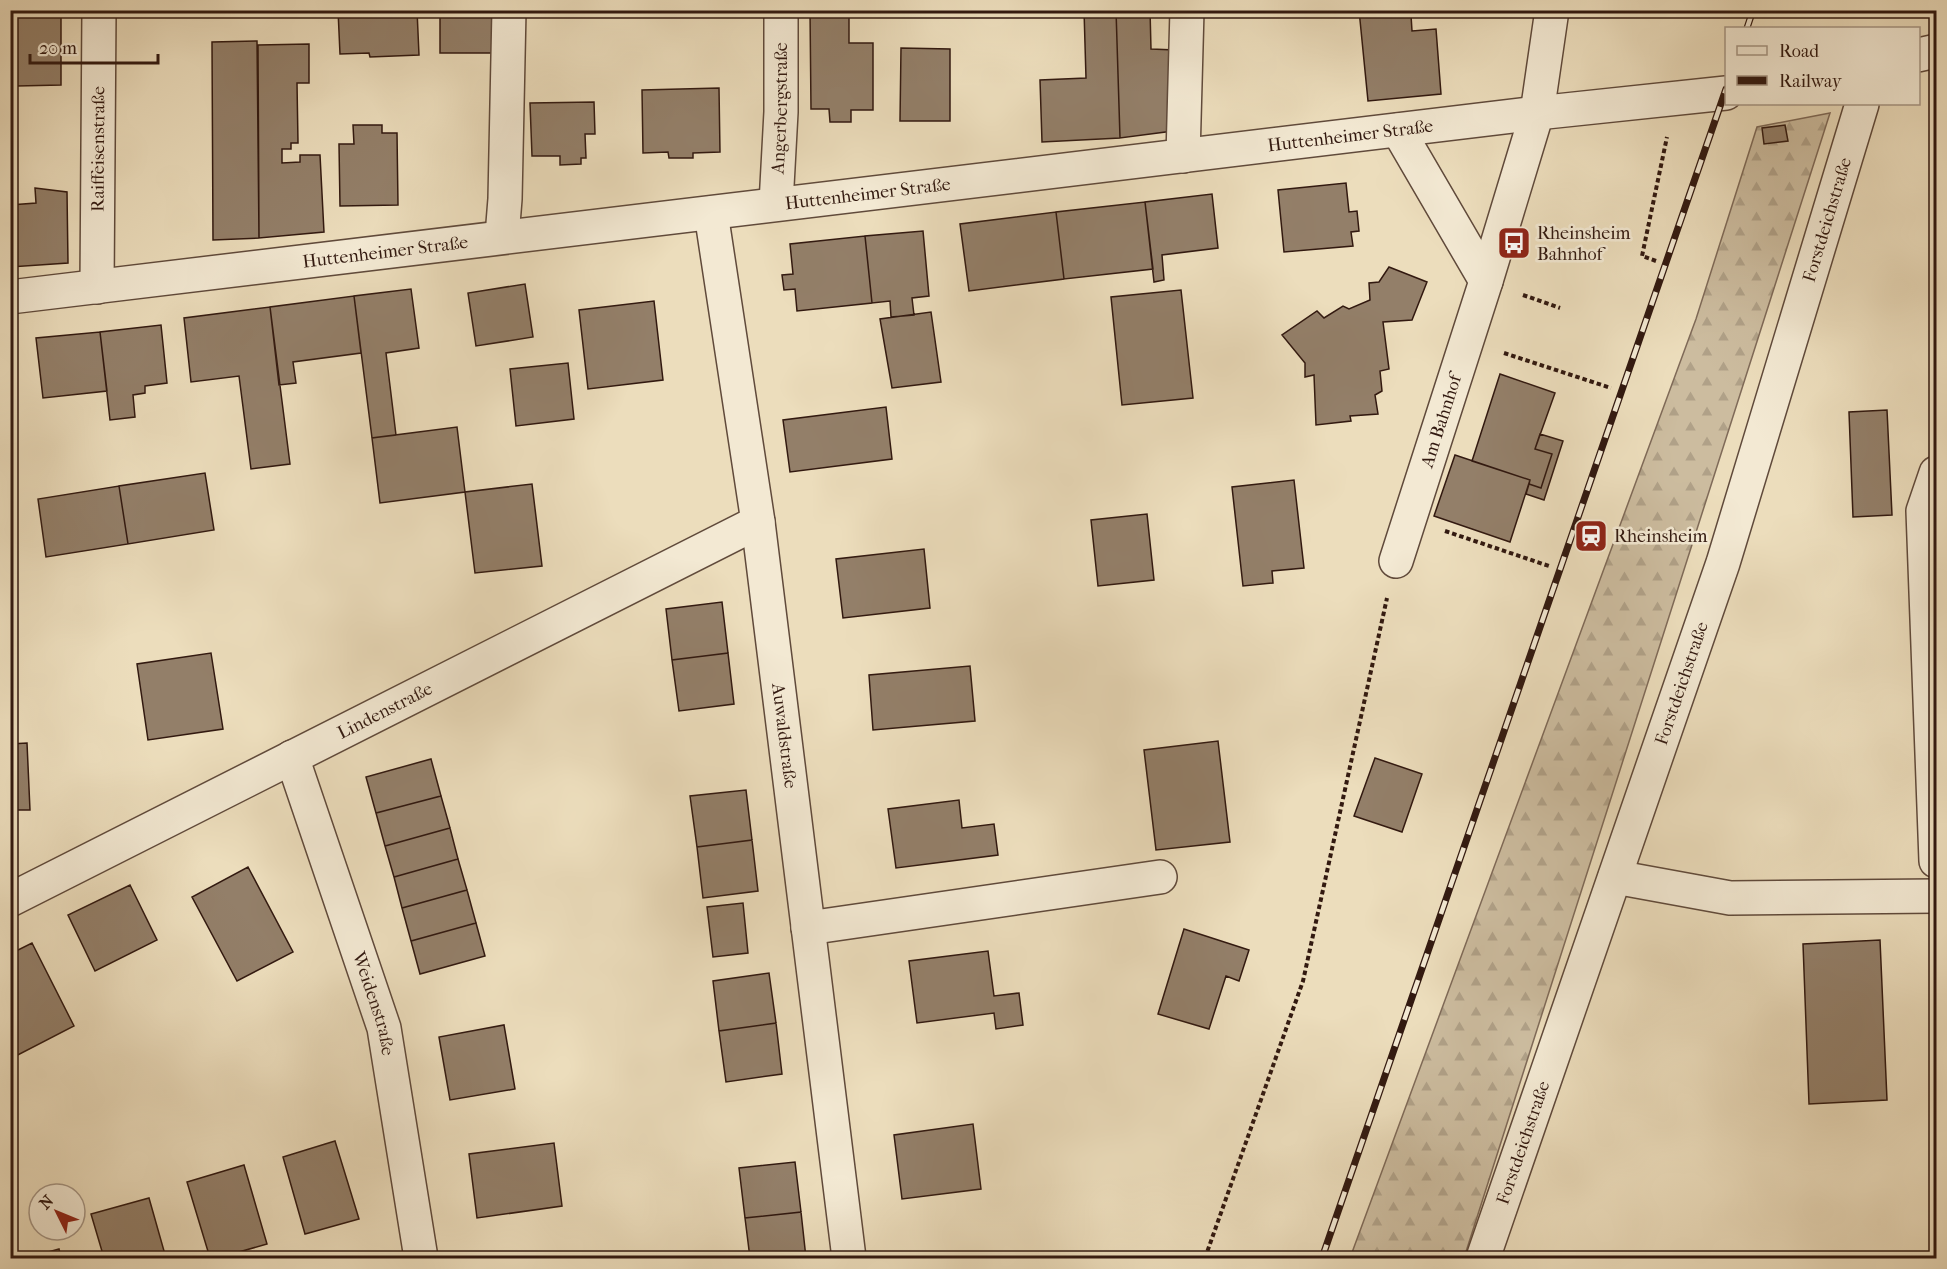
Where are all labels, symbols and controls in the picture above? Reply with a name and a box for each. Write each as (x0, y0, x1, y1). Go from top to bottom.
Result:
scale bar (30, 27, 158, 65)
legend (1725, 27, 1920, 105)
text: 20 m (39, 38, 77, 59)
text: Road (1779, 41, 1819, 62)
street label: Angerbergstraße (767, 42, 792, 175)
text: Railway (1779, 71, 1843, 92)
street label: Raiffeisenstraße (87, 86, 109, 212)
street label: Huttenheimer Straße (1266, 115, 1434, 156)
street label: Forstdeichstraße (1798, 155, 1856, 284)
street label: Huttenheimer Straße (784, 173, 952, 214)
place label: Rheinsheim Bahnhof (1537, 223, 1631, 265)
bus stop icon: Rheinsheim Bahnhof (1496, 225, 1532, 261)
street label: Huttenheimer Straße (301, 231, 469, 272)
street label: Am Bahnhof (1416, 368, 1467, 471)
station icon: Rheinsheim (1573, 518, 1609, 554)
place label: Rheinsheim (1614, 526, 1708, 547)
street label: Forstdeichstraße (1650, 619, 1712, 748)
street label: Lindenstraße (334, 678, 436, 743)
street label: Auwaldstraße (767, 681, 801, 790)
street label: Weidenstraße (348, 948, 399, 1057)
street label: Forstdeichstraße (1492, 1078, 1554, 1207)
north arrow (27, 1182, 87, 1242)
text: N (35, 1191, 58, 1213)

